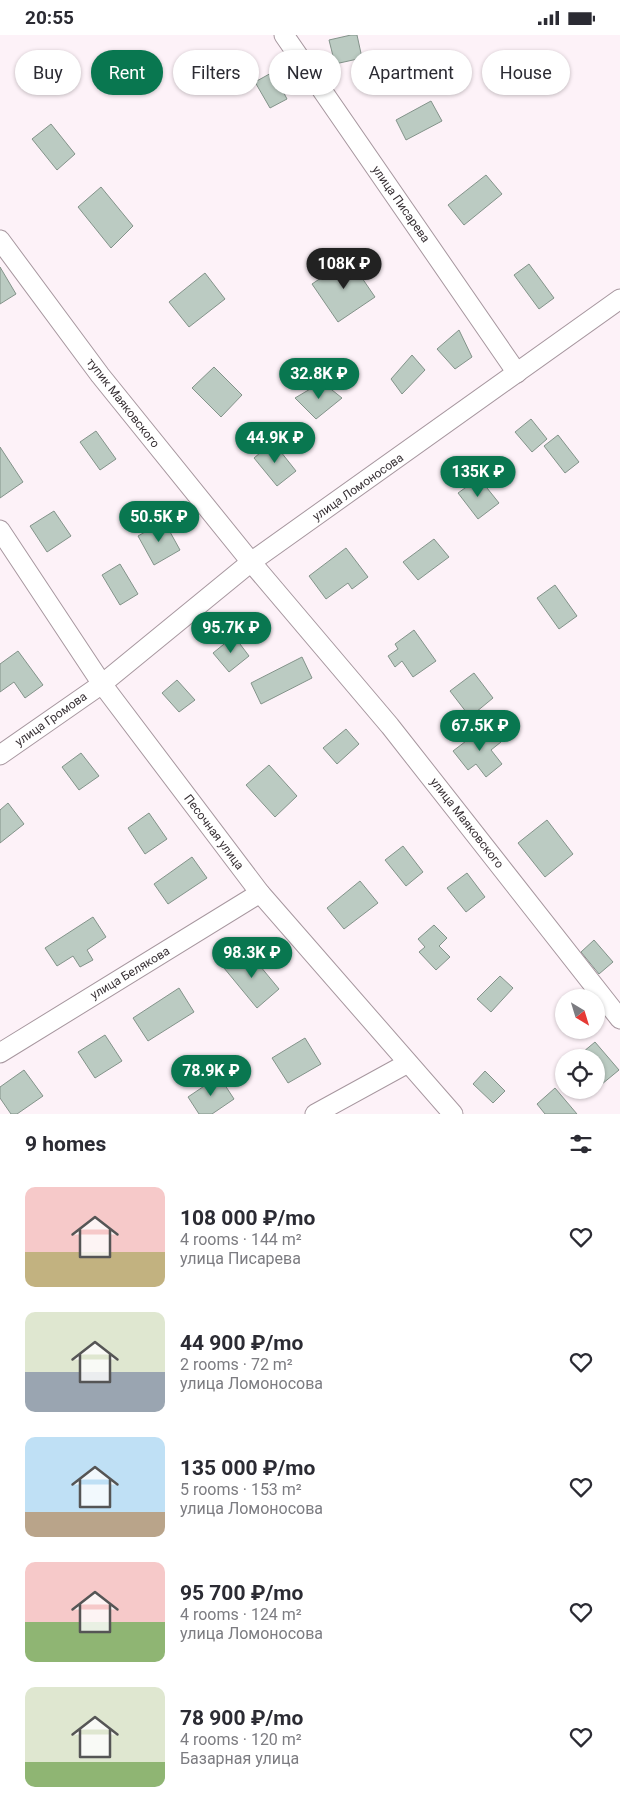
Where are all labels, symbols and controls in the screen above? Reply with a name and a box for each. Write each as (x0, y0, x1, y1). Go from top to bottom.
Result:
text: 20:55 (25, 6, 74, 29)
chip: Buy (15, 50, 81, 95)
chip: Rent (91, 50, 163, 95)
chip: Filters (173, 50, 259, 95)
chip: New (269, 50, 341, 95)
chip: Apartment (351, 50, 472, 95)
chip: House (482, 50, 570, 95)
street label: улица Писарева (369, 163, 433, 245)
pin: 108K ₽ (303, 247, 385, 290)
text: 108K ₽ (318, 254, 370, 273)
street label: тупик Маяковского (84, 355, 162, 451)
pin: 32.8K ₽ (273, 357, 365, 400)
text: 32.8K ₽ (290, 364, 348, 383)
pin: 44.9K ₽ (229, 421, 321, 464)
text: 44.9K ₽ (246, 428, 304, 447)
street label: улица Ломоносова (310, 450, 406, 524)
pin: 135K ₽ (437, 455, 519, 498)
text: 135K ₽ (452, 462, 504, 481)
pin: 50.5K ₽ (113, 501, 205, 543)
text: 50.5K ₽ (130, 507, 188, 526)
pin: 95.7K ₽ (185, 611, 277, 654)
text: 95.7K ₽ (202, 618, 260, 637)
street label: улица Громова (13, 689, 89, 749)
pin: 67.5K ₽ (434, 709, 526, 752)
text: 67.5K ₽ (451, 716, 509, 735)
street label: улица Маяковского (427, 775, 507, 871)
street label: Песочная улица (181, 792, 247, 872)
pin: 98.3K ₽ (206, 937, 298, 979)
text: 98.3K ₽ (223, 943, 281, 962)
street label: улица Белякова (88, 944, 172, 1002)
north arrow (555, 989, 605, 1039)
map controls (555, 989, 605, 1099)
button: locate (555, 1049, 605, 1099)
pin: 78.9K ₽ (165, 1055, 257, 1097)
text: 78.9K ₽ (182, 1061, 240, 1080)
icon: filters (567, 1130, 595, 1158)
text: 9 homes (25, 1132, 106, 1156)
text: 108 000 ₽/mo (180, 1206, 315, 1230)
icon: home (65, 1207, 125, 1267)
icon: heart (567, 1223, 595, 1251)
text: 4 rooms · 144 m² (180, 1230, 302, 1249)
text: улица Писарева (180, 1249, 301, 1268)
text: 44 900 ₽/mo (180, 1331, 303, 1355)
icon: home (65, 1332, 125, 1392)
icon: heart (567, 1348, 595, 1376)
text: 2 rooms · 72 m² (180, 1355, 293, 1374)
text: улица Ломоносова (180, 1374, 323, 1393)
text: 135 000 ₽/mo (180, 1456, 315, 1480)
icon: home (65, 1457, 125, 1517)
icon: heart (567, 1473, 595, 1501)
text: 5 rooms · 153 m² (180, 1480, 302, 1499)
text: улица Ломоносова (180, 1499, 323, 1518)
text: 95 700 ₽/mo (180, 1581, 303, 1605)
icon: home (65, 1582, 125, 1642)
icon: heart (567, 1598, 595, 1626)
text: 4 rooms · 124 m² (180, 1605, 302, 1624)
text: улица Ломоносова (180, 1624, 323, 1643)
text: 78 900 ₽/mo (180, 1706, 303, 1730)
icon: home (65, 1707, 125, 1767)
icon: heart (567, 1723, 595, 1751)
text: 4 rooms · 120 m² (180, 1730, 302, 1749)
text: Базарная улица (180, 1749, 299, 1768)

